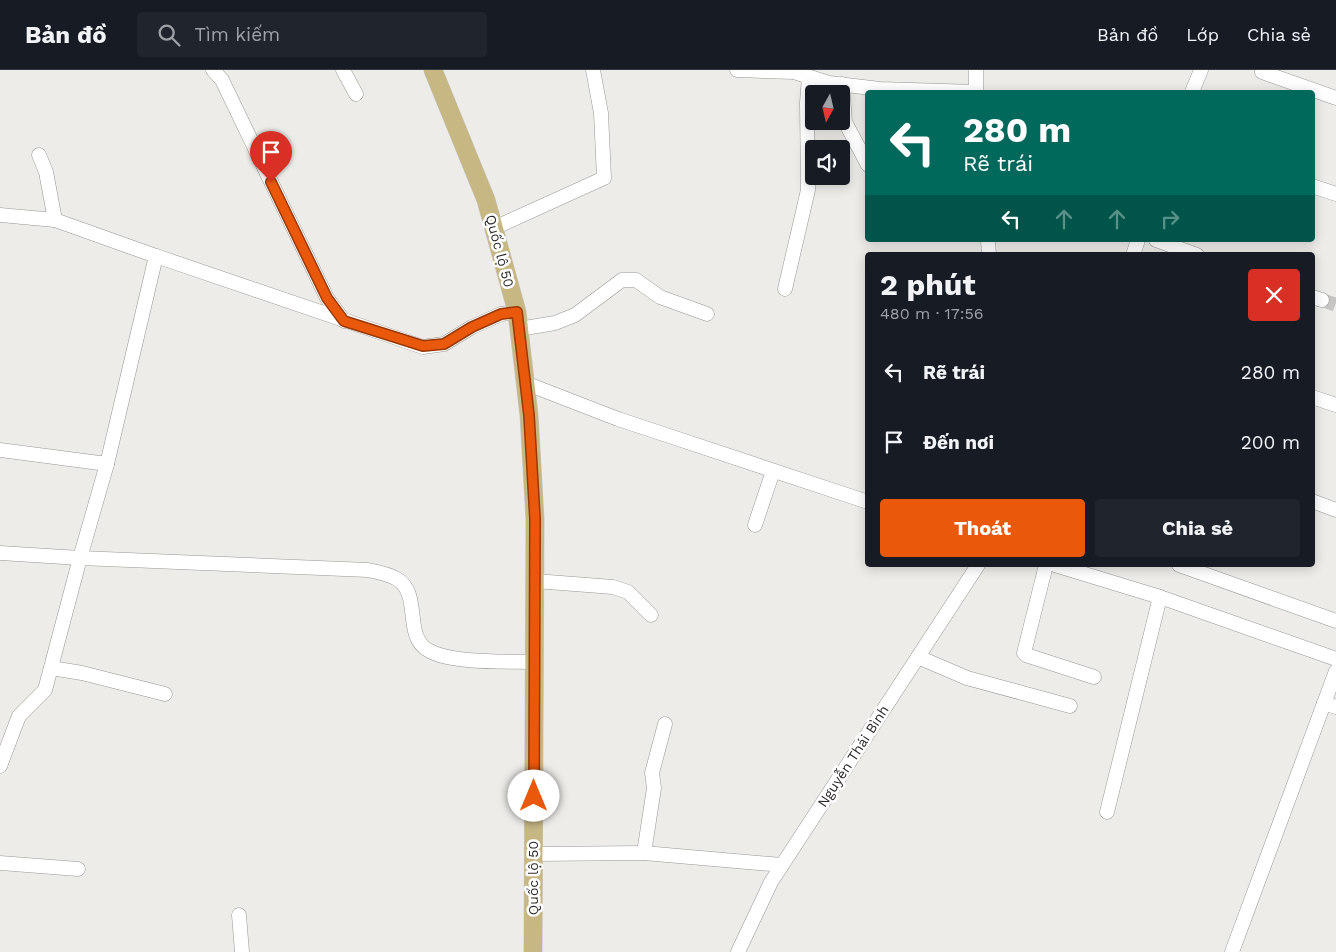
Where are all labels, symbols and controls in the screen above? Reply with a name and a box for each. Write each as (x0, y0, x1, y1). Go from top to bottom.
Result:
search box (137, 12, 487, 57)
text: Bản đồ (25, 21, 107, 49)
icon: search (155, 21, 183, 49)
text: Tìm kiếm (195, 23, 280, 46)
text: Bản đồ (1097, 24, 1158, 45)
text: Lớp (1186, 24, 1219, 45)
text: Chia sẻ (1247, 24, 1311, 45)
north arrow (805, 85, 850, 130)
map controls (805, 85, 850, 185)
text: 280 m (963, 109, 1071, 151)
icon: left (880, 110, 945, 175)
pin (250, 131, 292, 182)
icon: arrive (257, 138, 285, 166)
button: sound (805, 140, 850, 185)
text: Rẽ trái (963, 151, 1033, 176)
icon: left (997, 205, 1025, 233)
icon: ahead (1050, 205, 1078, 233)
icon: ahead (1103, 205, 1131, 233)
icon: right (1156, 205, 1184, 233)
street label: Quốc lộ 50 (483, 213, 517, 289)
text: 2 phút (880, 267, 976, 302)
button: close (1248, 269, 1300, 321)
text: 480 m · 17:56 (880, 304, 984, 323)
icon: left (880, 358, 908, 386)
text: Rẽ trái (923, 361, 985, 384)
text: 280 m (1241, 361, 1300, 384)
icon: arrive (880, 428, 908, 456)
text: Đến nơi (923, 431, 994, 454)
text: 200 m (1241, 431, 1300, 454)
button: Thoát (880, 499, 1085, 557)
button: Chia sẻ (1095, 499, 1300, 557)
street label: Nguyễn Thái Bình (814, 702, 892, 810)
position arrow (507, 769, 559, 821)
street label: Quốc lộ 50 (525, 841, 541, 915)

